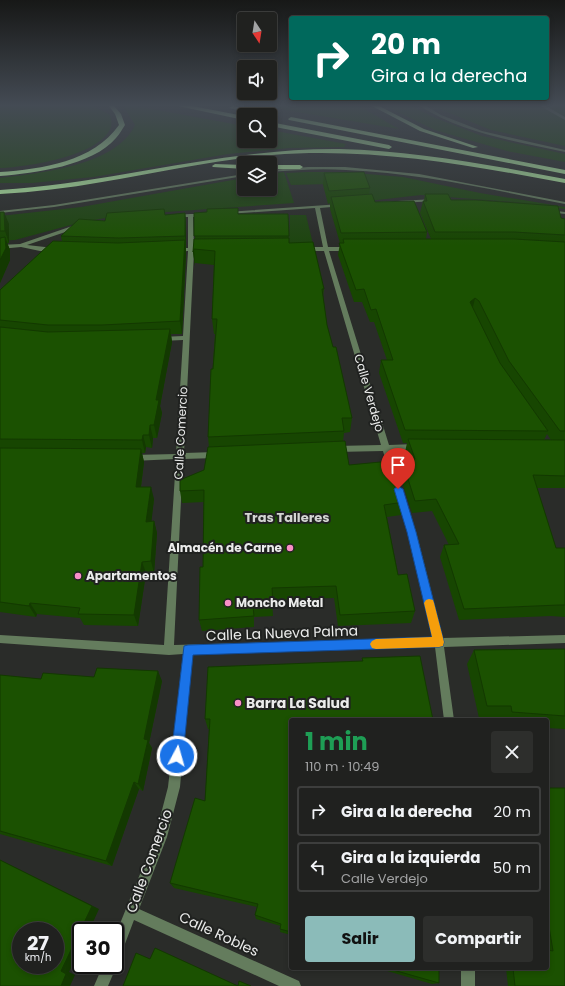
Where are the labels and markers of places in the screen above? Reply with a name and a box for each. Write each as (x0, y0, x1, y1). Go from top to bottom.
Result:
pin (381, 448, 415, 489)
place label: Almacén de Carne (167, 539, 283, 556)
marker: Almacén de Carne (285, 543, 295, 553)
place label: Apartamentos (86, 567, 177, 584)
marker: Apartamentos (73, 571, 83, 581)
place label: Moncho Metal (236, 594, 323, 611)
marker: Moncho Metal (223, 598, 233, 608)
place label: Barra La Salud (246, 693, 350, 713)
marker: Barra La Salud (233, 698, 243, 708)

